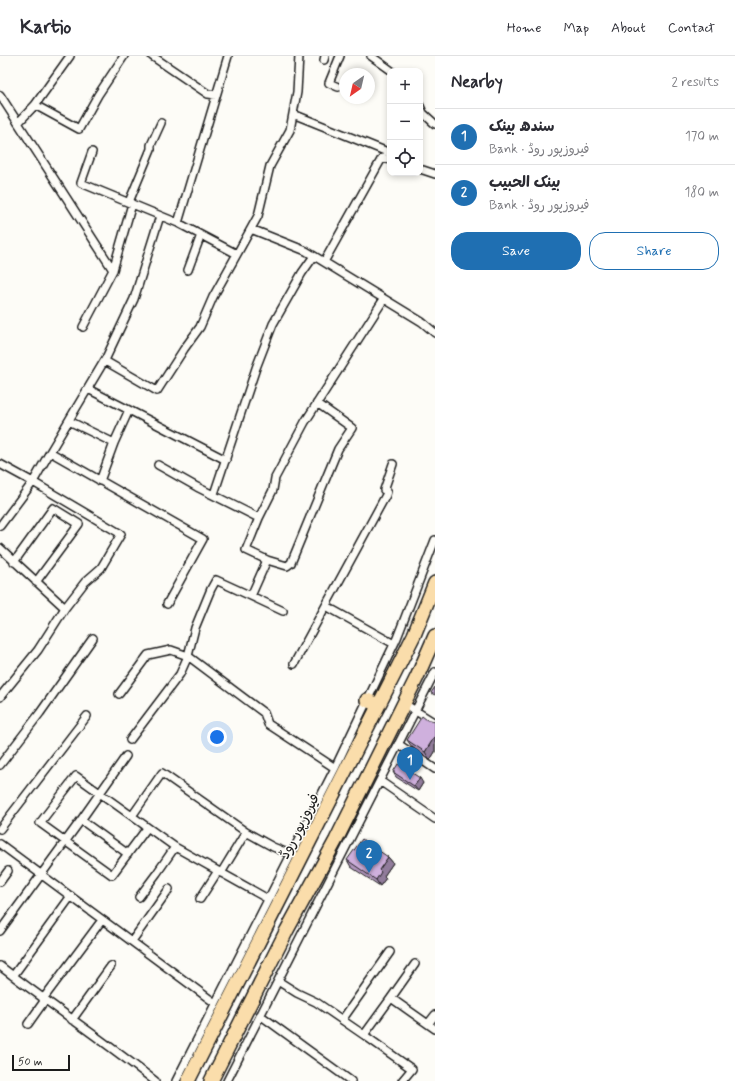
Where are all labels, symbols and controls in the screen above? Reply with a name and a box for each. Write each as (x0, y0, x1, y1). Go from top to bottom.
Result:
text: Kartio (20, 15, 71, 40)
text: Home (507, 19, 541, 37)
text: Map (563, 19, 589, 37)
text: About (611, 19, 646, 37)
text: Contact (668, 19, 715, 37)
north arrow (339, 68, 375, 104)
map controls (387, 68, 423, 176)
button: + (387, 68, 423, 104)
text: Nearby (451, 71, 503, 93)
text: 2 results (672, 74, 719, 91)
button: − (387, 104, 423, 140)
text: سندھ بینک (489, 117, 555, 137)
text: 1 (461, 128, 467, 145)
text: 170 m (685, 128, 719, 145)
button: locate (387, 140, 423, 176)
text: Bank · فیروزپور روڈ (489, 141, 590, 158)
text: بينک الحبيب (489, 173, 560, 193)
text: 2 (461, 184, 467, 201)
text: 180 m (684, 184, 719, 201)
text: Bank · فیروزپور روڈ (489, 197, 590, 214)
button: Save (451, 232, 581, 270)
button: Share (589, 232, 719, 270)
your location (207, 727, 227, 747)
pin: 1 (397, 747, 423, 780)
street label: فیروزپور روڈ (275, 790, 325, 863)
pin: 2 (356, 840, 382, 873)
scale bar (12, 1053, 70, 1072)
text: 50 m (18, 1055, 43, 1069)

